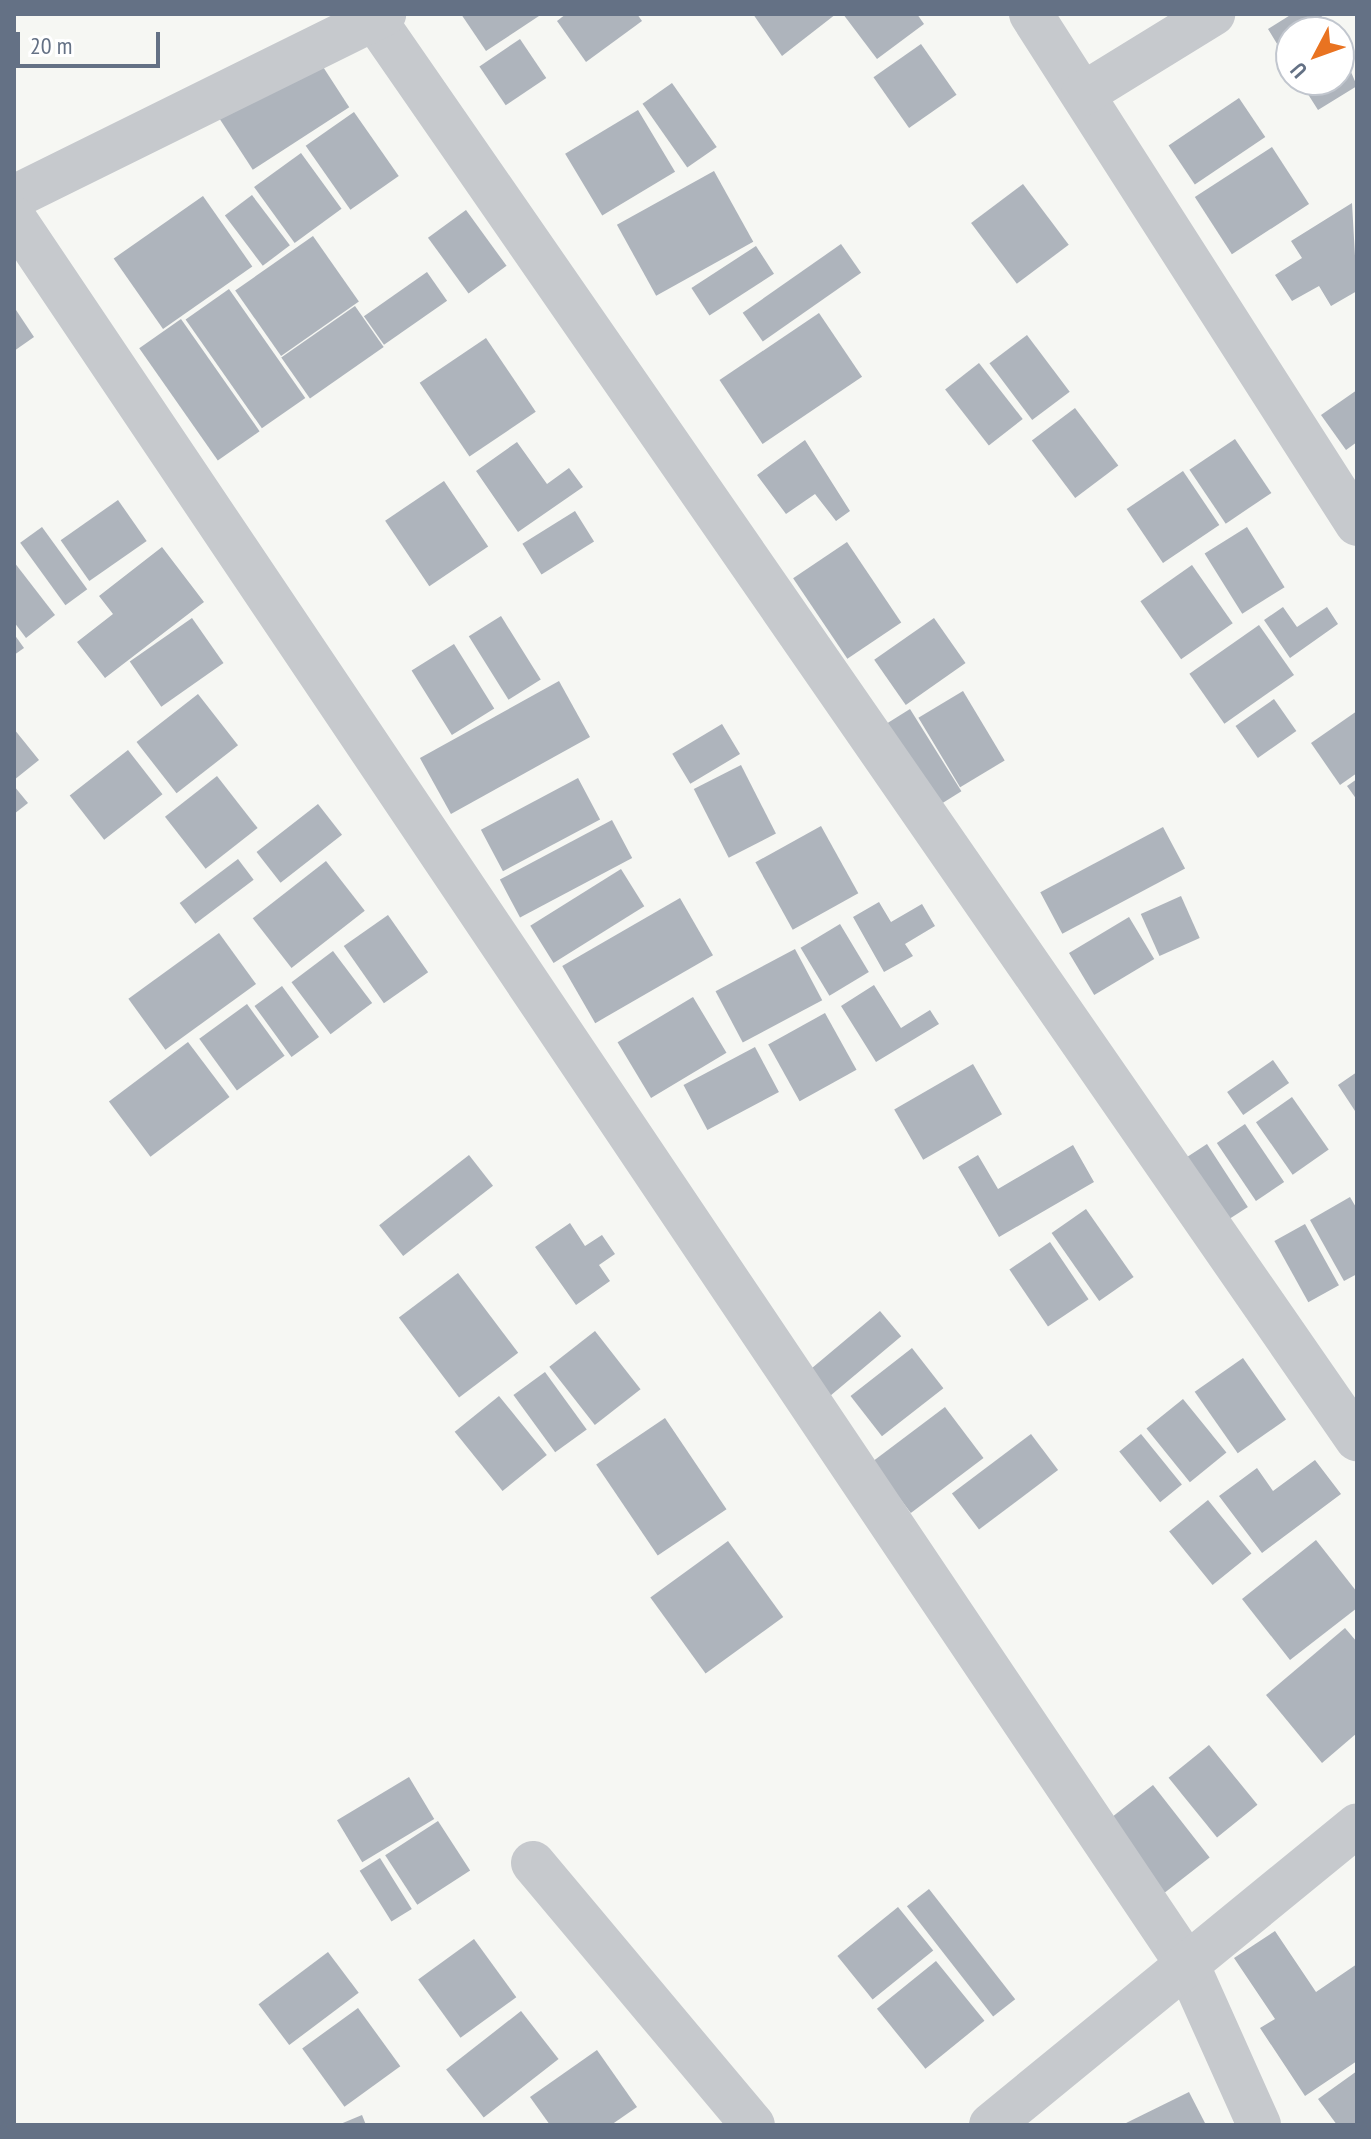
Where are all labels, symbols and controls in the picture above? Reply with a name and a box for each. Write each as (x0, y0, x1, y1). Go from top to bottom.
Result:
scale bar (20, 16, 164, 66)
north arrow (1275, 16, 1355, 96)
text: 20 m (30, 30, 72, 61)
text: U (1284, 57, 1313, 84)

